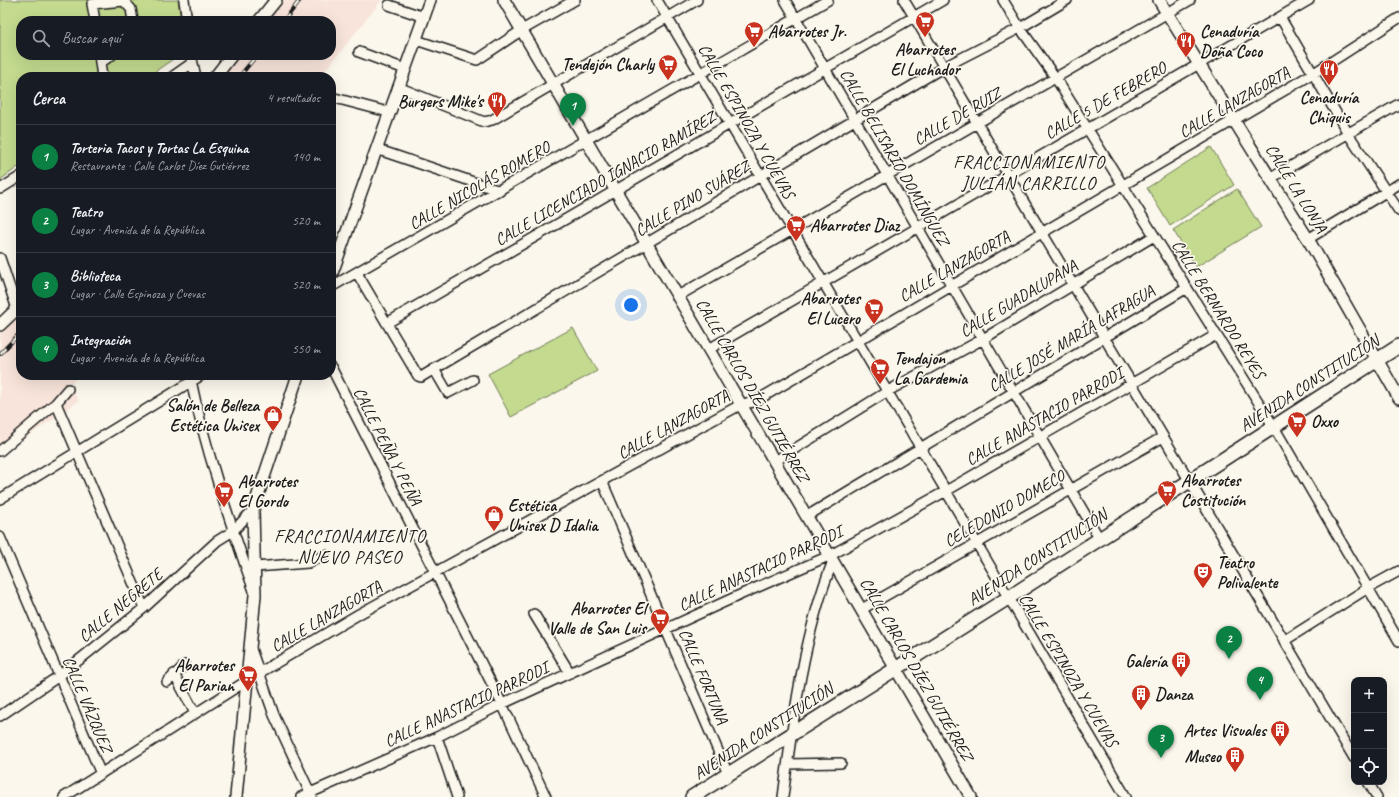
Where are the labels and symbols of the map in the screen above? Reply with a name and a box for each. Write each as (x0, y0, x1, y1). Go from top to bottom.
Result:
supermarket icon: Abarrotes El Luchador (914, 10, 936, 38)
supermarket icon: Abarrotes Jr. (743, 20, 765, 48)
place label: Abarrotes Jr. (768, 21, 847, 42)
place label: Cenaduría Doña Coco (1200, 21, 1264, 62)
restaurant icon: Cenaduría Doña Coco (1175, 30, 1197, 58)
place label: Abarrotes El Luchador (890, 39, 961, 80)
street label: CALLE ESPINOZA Y CUEVAS (694, 40, 801, 205)
supermarket icon: Tendejón Charly (657, 53, 679, 81)
place label: Tendejón Charly (562, 54, 655, 75)
street label: CALLE 5 DE FEBRERO (1041, 56, 1172, 144)
restaurant icon: Cenaduría Chiquis (1318, 58, 1340, 86)
street label: CALLE LANZAGORTA (1175, 62, 1294, 143)
street label: CALLE BELISARIO DOMÍNGUEZ (835, 65, 956, 252)
street label: CALLE DE RUIZ (910, 81, 1007, 150)
place label: Cenaduría Chiquis (1300, 87, 1360, 128)
restaurant icon: Burgers Mike's (486, 90, 508, 118)
place label: Burgers Mike's (398, 91, 485, 112)
pin: 1 (560, 93, 586, 126)
street label: CALLE LICENCIADO IGNACIO RAMÍREZ (491, 104, 721, 250)
street label: CALLE NICOLÁS ROMERO (404, 135, 555, 234)
street label: CALLE LA LONJA (1261, 140, 1332, 237)
district label: FRACCIONAMIENTO JULIÁN CARRILLO (953, 151, 1106, 194)
street label: CALLE PINO SUÁREZ (630, 154, 755, 241)
supermarket icon: Abarrotes Diaz (785, 214, 807, 242)
place label: Abarrotes Diaz (810, 215, 901, 236)
street label: CALLE LANZAGORTA (895, 226, 1014, 307)
street label: CALLE BERNARDO REYES (1167, 236, 1271, 385)
street label: CALLE GUADALUPANA (956, 255, 1081, 342)
street label: CALLE JOSÉ MARÍA LAFRAGUA (984, 279, 1159, 396)
place label: Abarrotes El Lucero (801, 288, 862, 329)
street label: CALLE CARLOS DÍEZ GUTIÉRREZ (691, 294, 816, 488)
your location (621, 295, 641, 315)
supermarket icon: Abarrotes El Lucero (863, 297, 885, 325)
street label: AVENIDA CONSTITUCIÓN (1235, 328, 1385, 436)
place label: Tendajon La Gardemia (894, 348, 969, 389)
supermarket icon: Tendajon La Gardemia (869, 357, 891, 385)
street label: CALLE ANASTACIO PARRODI (962, 361, 1130, 470)
street label: CALLE PEÑA Y PEÑA (349, 384, 427, 510)
street label: CALLE LANZAGORTA (614, 385, 733, 464)
place label: Salón de Belleza Estética Unisex (166, 395, 261, 436)
shop icon: Salón de Belleza Estética Unisex (262, 404, 284, 432)
supermarket icon: Oxxo (1286, 410, 1308, 438)
place label: Oxxo (1311, 411, 1340, 432)
street label: CELEDONIO DOMECO (940, 465, 1070, 551)
place label: Abarrotes Costitución (1181, 470, 1247, 511)
place label: Abarrotes El Gordo (238, 471, 299, 512)
supermarket icon: Abarrotes Costitución (1156, 479, 1178, 507)
supermarket icon: Abarrotes El Gordo (213, 480, 235, 508)
place label: Estética Unisex D Idalia (508, 495, 600, 536)
street label: AVENIDA CONSTITUCIÓN (963, 502, 1113, 610)
shop icon: Estética Unisex D Idalia (483, 504, 505, 532)
street label: CALLE ANASTACIO PARRODI (675, 519, 849, 616)
district label: FRACCIONAMIENTO NUEVO PASEO (274, 525, 427, 568)
place label: Teatro Polivalente (1217, 552, 1279, 593)
theatre icon: Teatro Polivalente (1192, 561, 1214, 589)
street label: CALLE NEGRETE (74, 562, 169, 647)
street label: CALLE CARLOS DÍEZ GUTIÉRREZ (855, 573, 980, 767)
street label: CALLE LANZAGORTA (267, 576, 386, 657)
street label: CALLE ESPINOZA Y CUEVAS (1014, 590, 1124, 753)
place label: Abarrotes El Valle de San Luis (548, 598, 649, 639)
supermarket icon: Abarrotes El Valle de San Luis (649, 607, 671, 635)
street label: CALLE FORTUNA (674, 625, 733, 727)
pin: 2 (1216, 626, 1242, 659)
building icon: Galería (1170, 650, 1192, 678)
place label: Galería (1125, 651, 1168, 672)
street label: CALLE VÁZQUEZ (58, 653, 119, 758)
place label: Abarrotes El Parian (175, 655, 236, 696)
street label: CALLE ANASTACIO PARRODI (381, 655, 555, 752)
supermarket icon: Abarrotes El Parian (237, 664, 259, 692)
pin: 4 (1247, 667, 1273, 700)
street label: AVENIDA CONSTITUCIÓN (689, 676, 839, 784)
building icon: Danza (1130, 683, 1152, 711)
place label: Danza (1155, 684, 1195, 705)
building icon: Artes Visuales (1269, 719, 1291, 747)
place label: Artes Visuales (1184, 720, 1268, 741)
pin: 3 (1148, 725, 1174, 758)
building icon: Museo (1224, 745, 1246, 773)
place label: Museo (1185, 746, 1223, 767)

